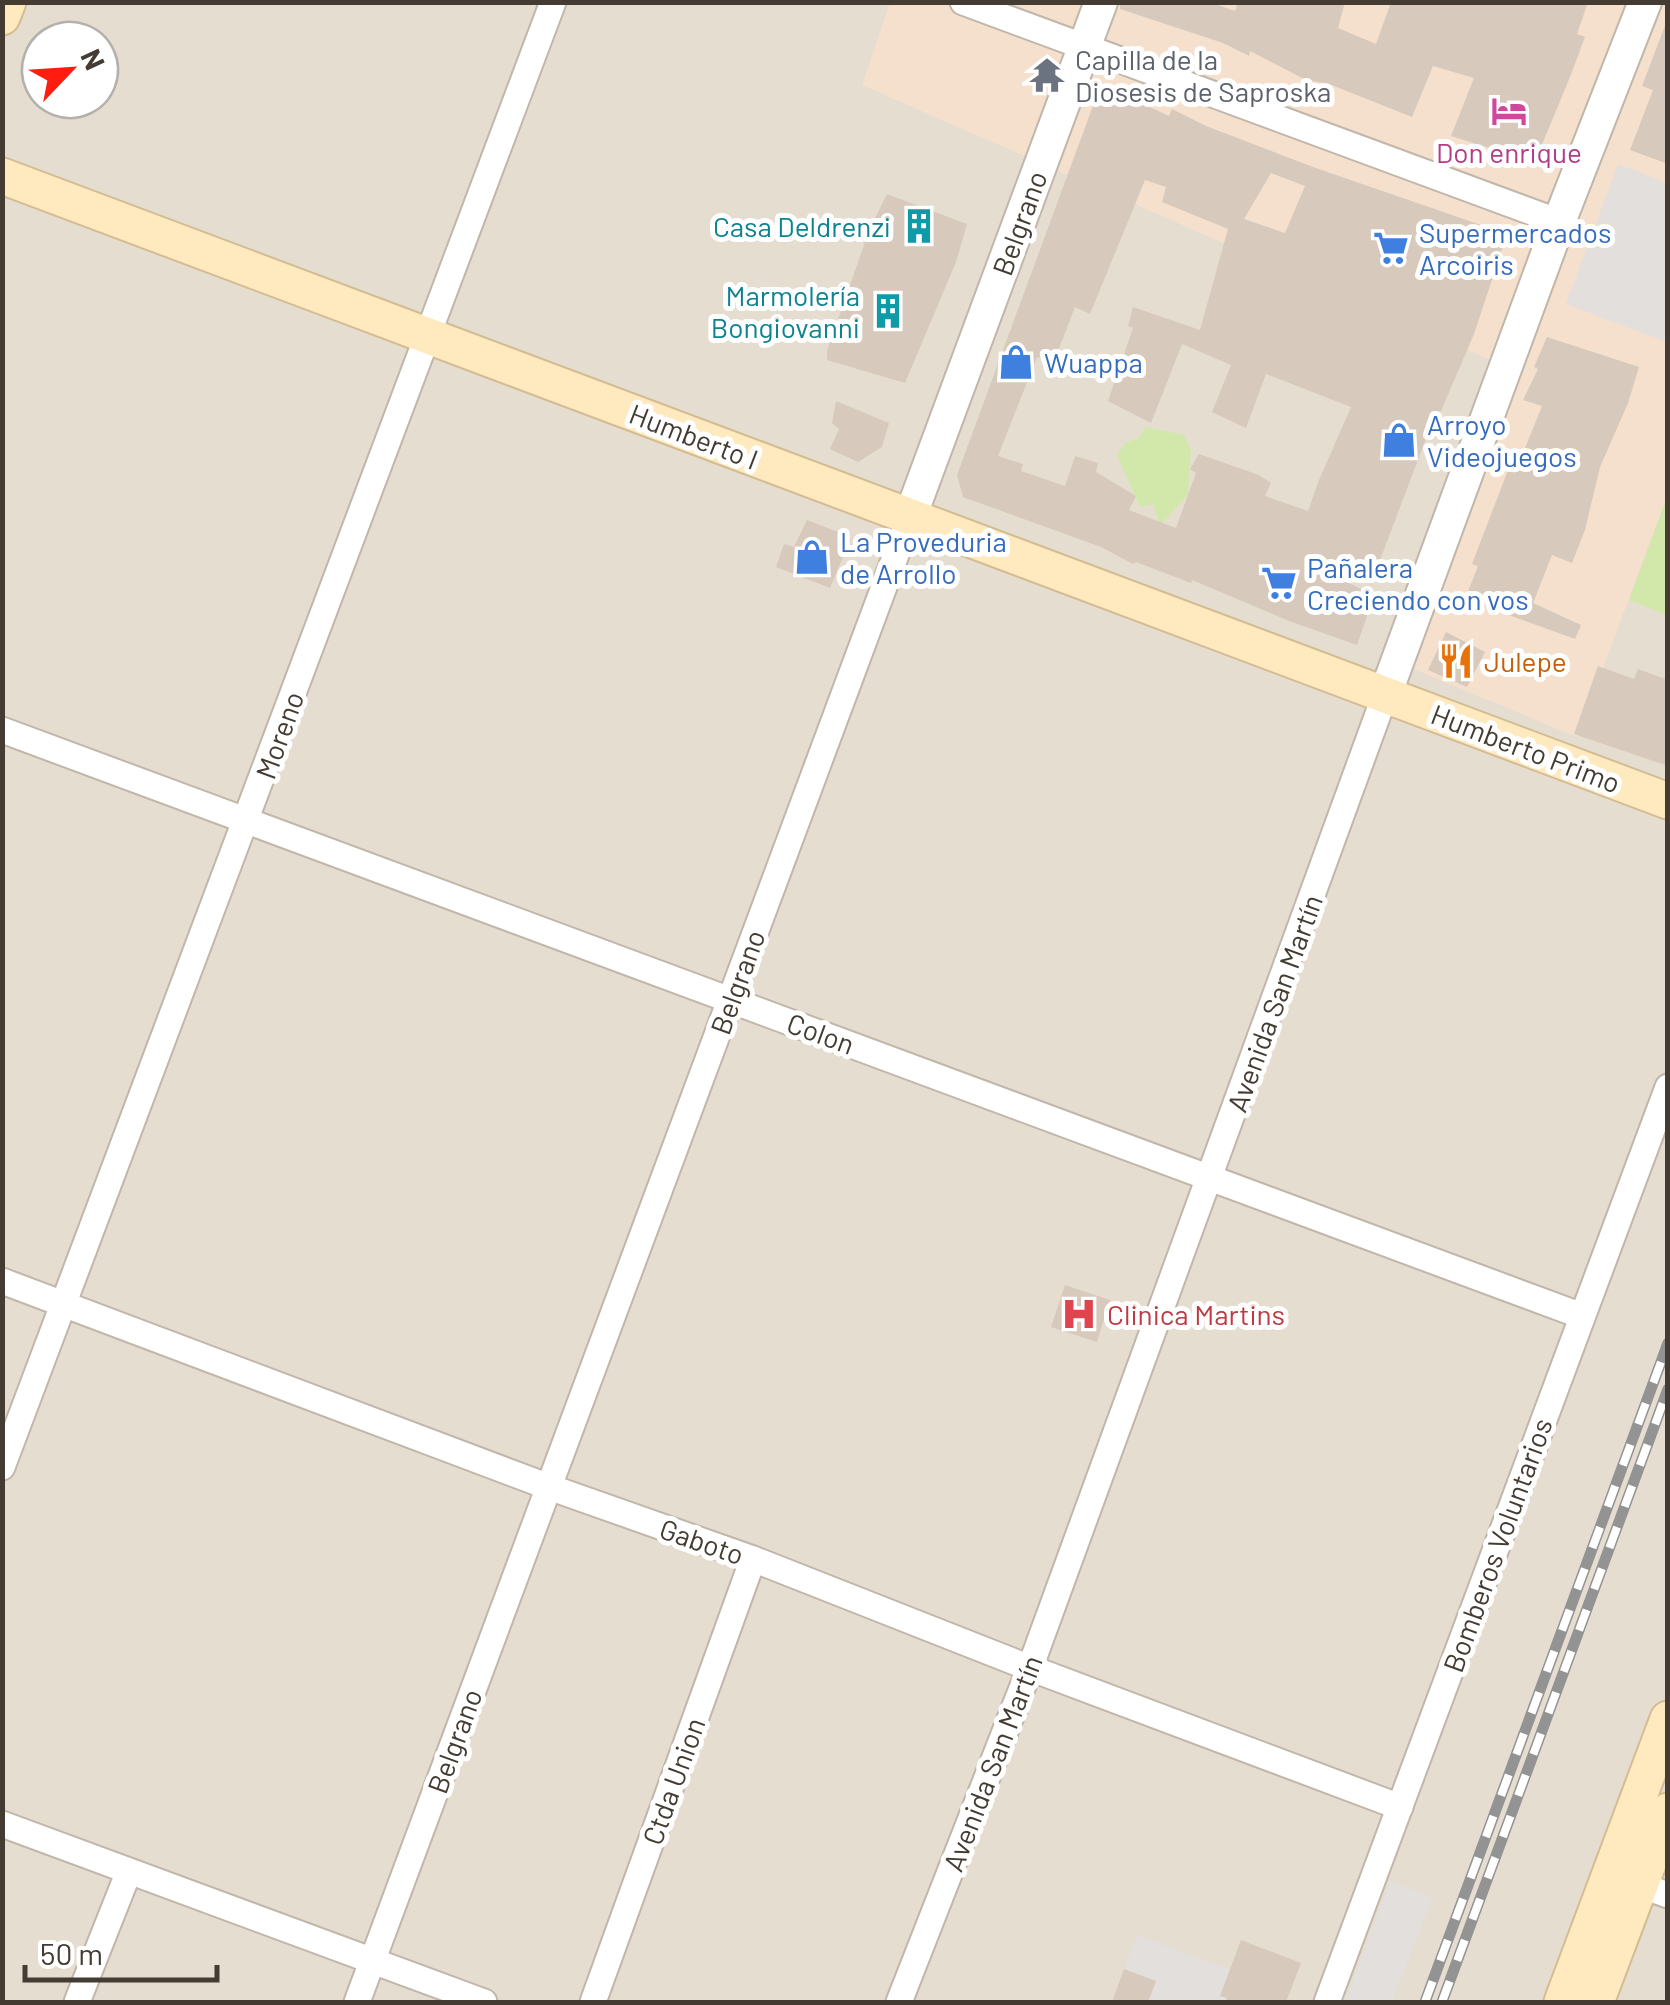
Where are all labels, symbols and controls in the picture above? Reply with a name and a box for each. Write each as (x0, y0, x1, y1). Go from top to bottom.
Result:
north arrow (20, 20, 120, 120)
place label: Capilla de la Diosesis de Saproska (1075, 42, 1331, 108)
text: N (74, 43, 113, 75)
temple icon: Capilla de la Diosesis de Saproska (1028, 56, 1066, 94)
hotel icon: Don enrique (1490, 92, 1528, 130)
place label: Don enrique (1436, 135, 1582, 169)
street label: Belgrano (984, 166, 1054, 280)
building icon: Casa Deldrenzi (900, 207, 938, 245)
place label: Casa Deldrenzi (713, 209, 891, 243)
place label: Supermercados Arcoiris (1419, 215, 1612, 281)
supermarket icon: Supermercados Arcoiris (1372, 229, 1410, 267)
place label: Marmolería Bongiovanni (711, 278, 860, 344)
building icon: Marmolería Bongiovanni (869, 292, 907, 330)
shop icon: Wuappa (997, 343, 1035, 381)
place label: Wuappa (1044, 345, 1143, 379)
street label: Humberto I (625, 396, 763, 476)
place label: Arroyo Videojuegos (1427, 407, 1577, 473)
shop icon: Arroyo Videojuegos (1380, 421, 1418, 459)
place label: La Proveduria de Arrollo (840, 524, 1007, 590)
shop icon: La Proveduria de Arrollo (793, 538, 831, 576)
place label: Pañalera Creciendo con vos (1307, 550, 1529, 616)
supermarket icon: Pañalera Creciendo con vos (1260, 564, 1298, 602)
restaurant icon: Julepe (1437, 642, 1475, 680)
place label: Julepe (1484, 644, 1567, 678)
street label: Moreno (248, 687, 310, 783)
street label: Humberto Primo (1427, 696, 1625, 800)
street label: Avenida San Martín (1219, 890, 1329, 1116)
street label: Belgrano (702, 925, 772, 1039)
street label: Colon (783, 1005, 859, 1061)
hospital icon: Clinica Martins (1060, 1295, 1098, 1333)
place label: Clinica Martins (1107, 1297, 1285, 1331)
street label: Bomberos Voluntarios (1435, 1413, 1559, 1677)
street label: Gaboto (656, 1511, 748, 1571)
street label: Avenida San Martín (935, 1650, 1049, 1876)
street label: Belgrano (419, 1684, 489, 1798)
street label: Ctda Union (634, 1713, 712, 1849)
scale bar (25, 1920, 218, 1982)
text: 50 m (40, 1935, 103, 1971)

